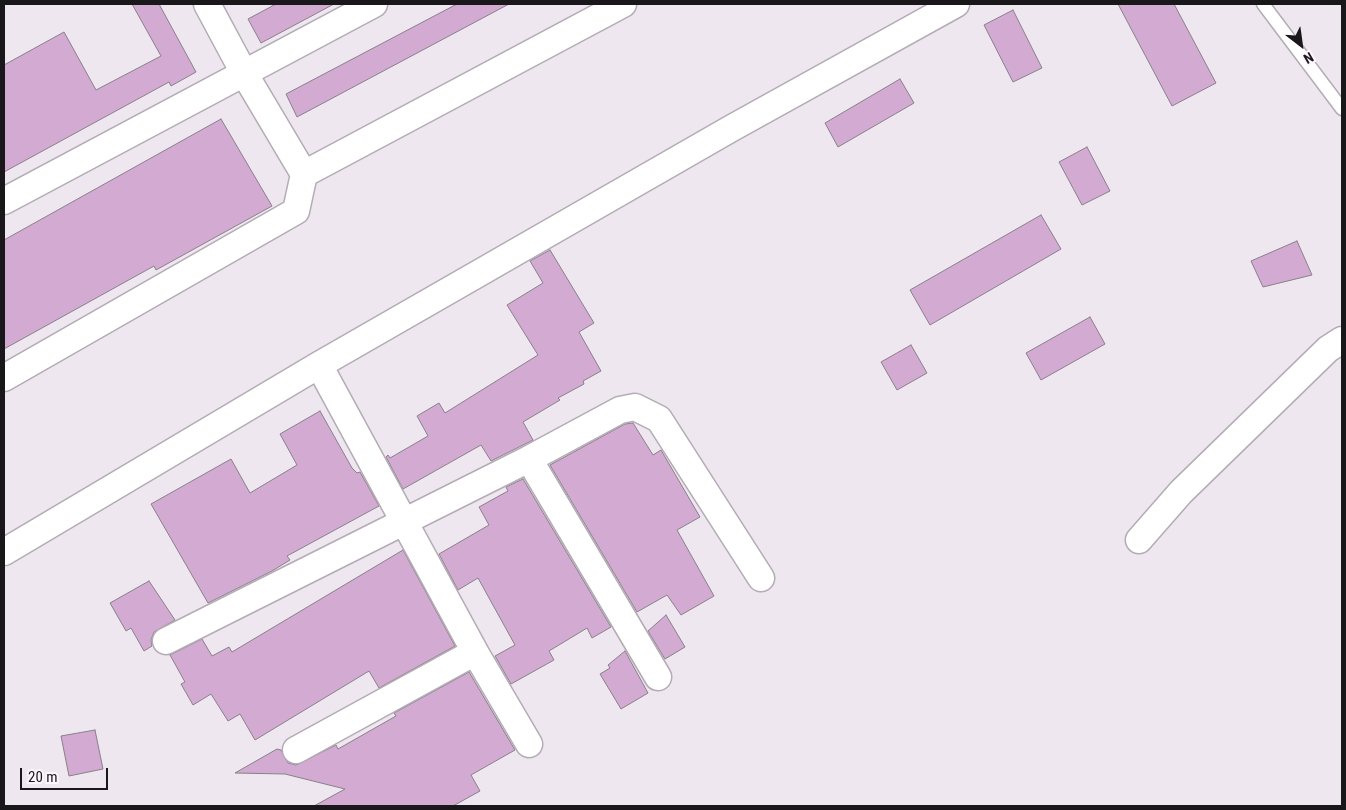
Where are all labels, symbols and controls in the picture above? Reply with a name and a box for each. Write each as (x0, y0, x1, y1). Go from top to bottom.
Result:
north arrow (1276, 20, 1326, 70)
text: N (1301, 49, 1316, 67)
scale bar (22, 758, 110, 790)
text: 20 m (28, 768, 58, 786)

